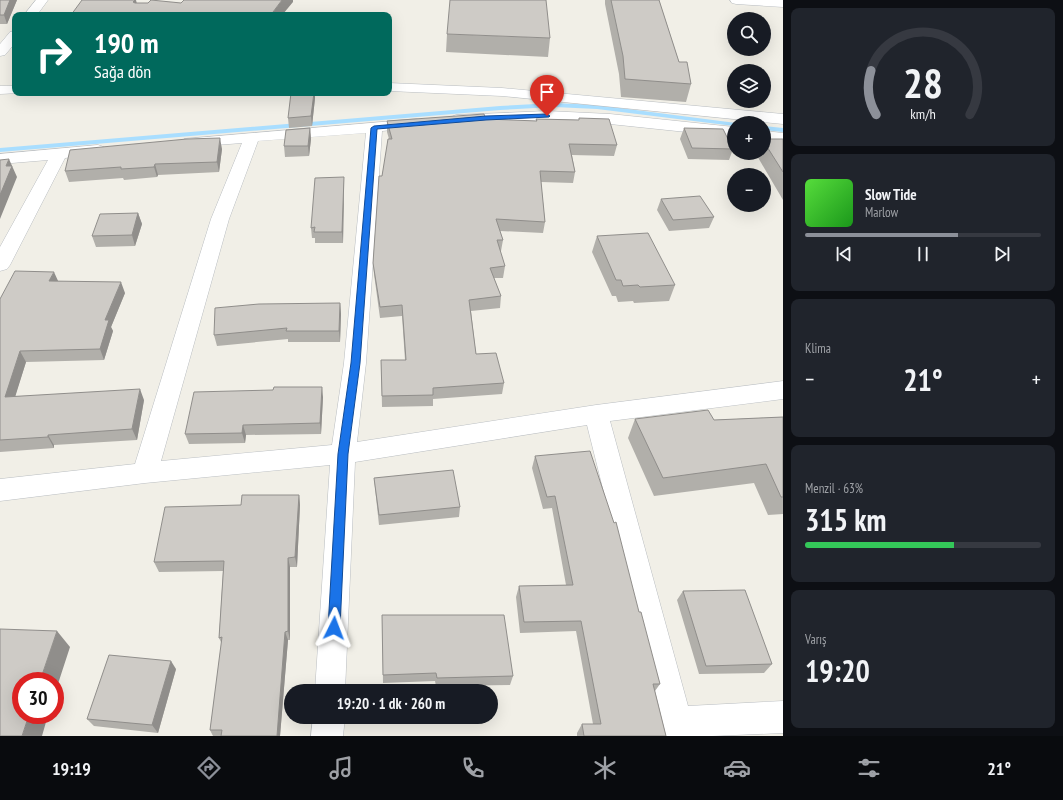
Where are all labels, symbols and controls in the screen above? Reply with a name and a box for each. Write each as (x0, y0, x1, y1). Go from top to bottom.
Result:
map controls (727, 12, 771, 212)
button: search (727, 12, 771, 56)
text: 190 m (94, 24, 158, 61)
icon: right (28, 28, 80, 80)
text: 28 (903, 56, 943, 109)
text: Sağa dön (94, 60, 151, 83)
button: layers (727, 64, 771, 108)
pin (530, 75, 564, 116)
icon: arrive (536, 81, 558, 103)
text: km/h (910, 103, 936, 122)
button: + (727, 116, 771, 160)
button: − (727, 168, 771, 212)
text: Slow Tide (865, 185, 917, 204)
text: Marlow (865, 204, 898, 221)
icon: previous (833, 243, 855, 265)
icon: pause (912, 243, 934, 265)
icon: next (991, 243, 1013, 265)
text: Klima (805, 340, 831, 357)
text: 21° (903, 360, 943, 399)
text: − (805, 365, 814, 393)
text: + (1032, 365, 1041, 393)
text: Menzil · 63% (805, 480, 863, 497)
text: 315 km (805, 500, 886, 539)
position arrow (313, 607, 355, 649)
text: Varış (805, 631, 826, 648)
text: 19:20 (805, 651, 870, 690)
speed limit sign: 30 (12, 672, 64, 724)
text: 19:20 · 1 dk · 260 m (337, 694, 445, 713)
icon: directions (195, 754, 223, 782)
icon: music (327, 754, 355, 782)
icon: phone (459, 754, 487, 782)
icon: climate (591, 754, 619, 782)
icon: car (723, 754, 751, 782)
icon: filters (855, 754, 883, 782)
text: 19:19 (52, 757, 91, 780)
text: 21° (987, 757, 1011, 780)

